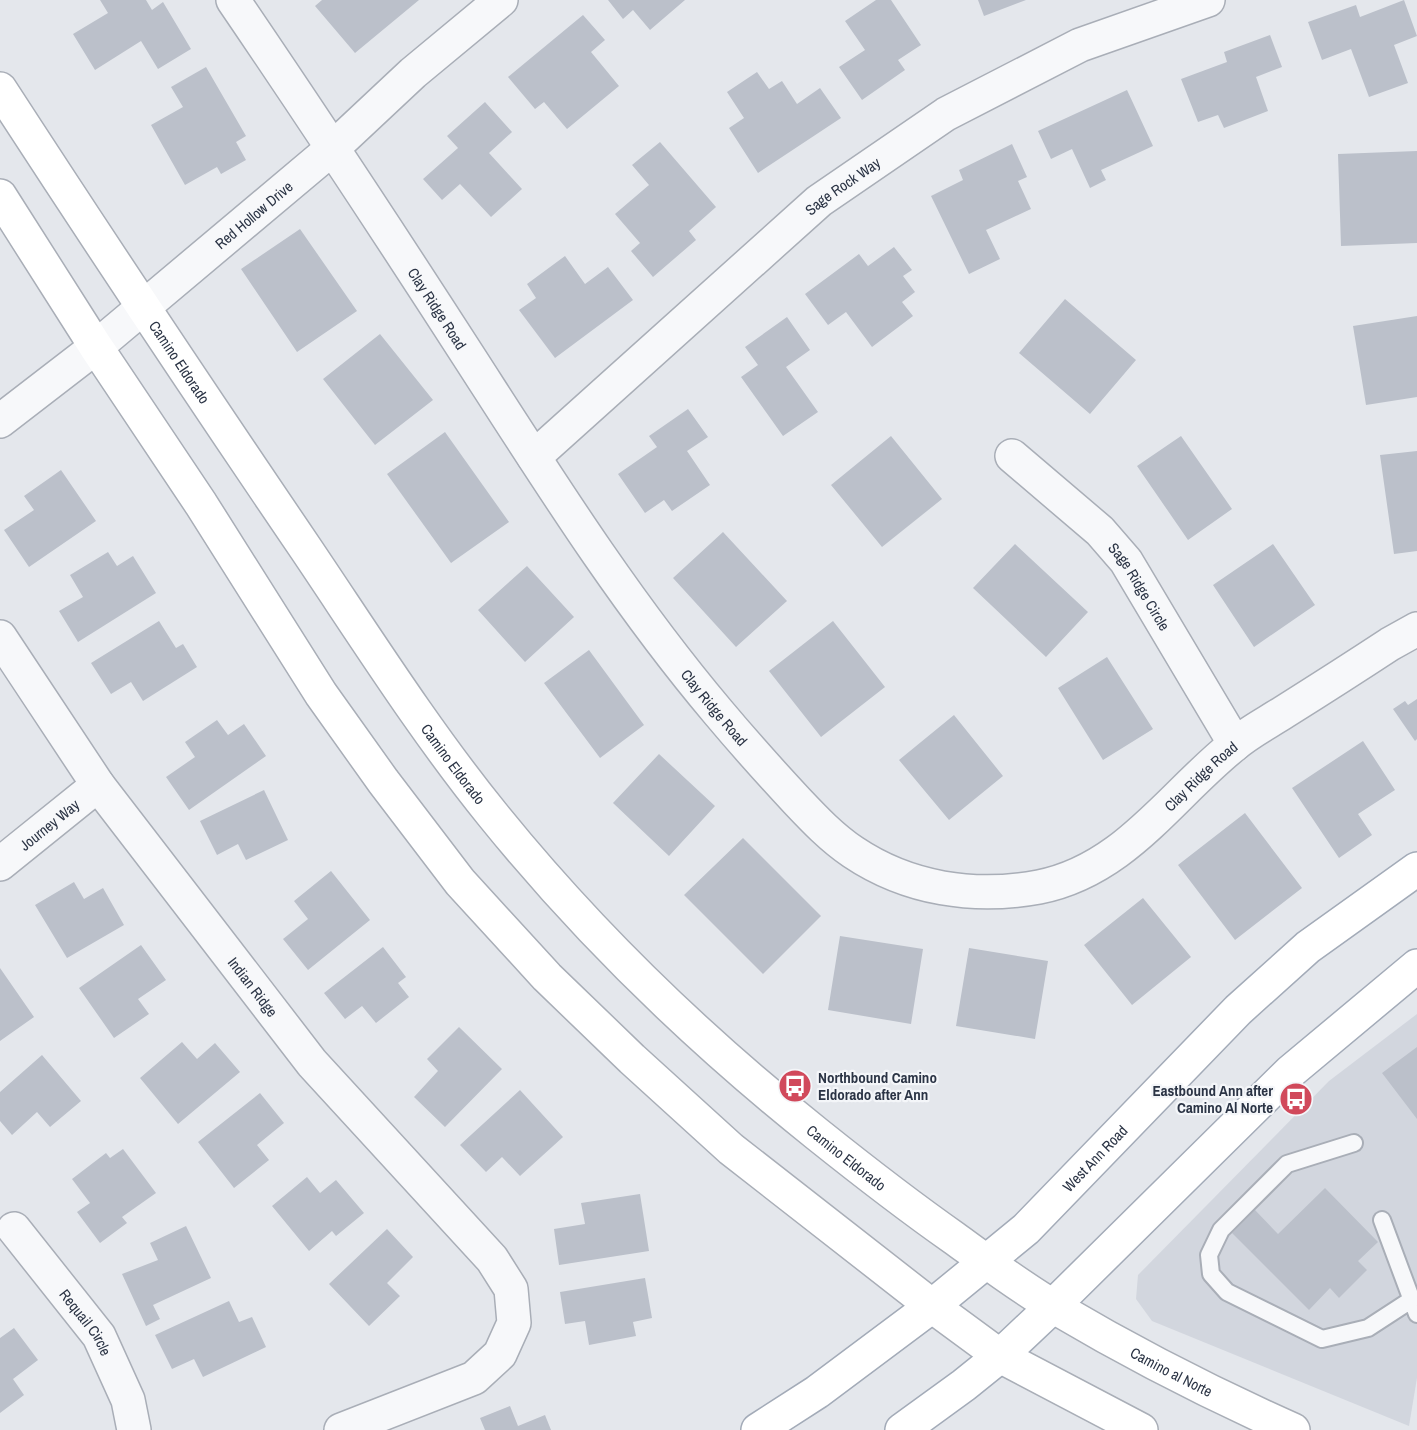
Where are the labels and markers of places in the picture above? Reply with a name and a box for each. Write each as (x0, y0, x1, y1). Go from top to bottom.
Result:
place label: Northbound Camino Eldorado after Ann (818, 1067, 937, 1105)
bus stop icon: Northbound Camino Eldorado after Ann (777, 1068, 813, 1104)
place label: Eastbound Ann after Camino Al Norte (1152, 1080, 1273, 1118)
bus stop icon: Eastbound Ann after Camino Al Norte (1278, 1081, 1314, 1117)

